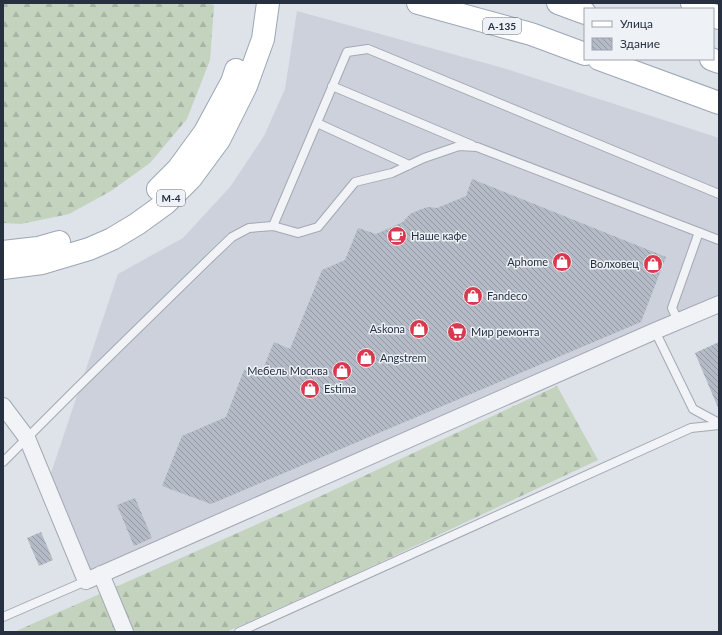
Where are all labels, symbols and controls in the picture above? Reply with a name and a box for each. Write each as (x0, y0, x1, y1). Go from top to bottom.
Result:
legend (584, 8, 714, 60)
text: Улица (620, 16, 653, 31)
road number: А-135 (483, 18, 521, 34)
text: Здание (620, 36, 660, 51)
road number: М-4 (157, 190, 185, 206)
cafe icon: Наше кафе (386, 225, 408, 247)
place label: Наше кафе (411, 229, 467, 242)
shop icon: Aphome (551, 251, 573, 273)
shop icon: Волховец (642, 253, 664, 275)
place label: Aphome (507, 255, 548, 268)
place label: Волховец (590, 257, 639, 270)
shop icon: Fandeco (462, 285, 484, 307)
place label: Fandeco (487, 289, 527, 302)
shop icon: Askona (408, 318, 430, 340)
supermarket icon: Мир ремонта (446, 321, 468, 343)
place label: Askona (370, 322, 405, 335)
place label: Мир ремонта (471, 325, 540, 338)
shop icon: Angstrem (355, 347, 377, 369)
place label: Angstrem (380, 351, 427, 364)
shop icon: Мебель Москва (331, 360, 353, 382)
place label: Мебель Москва (247, 364, 328, 377)
shop icon: Estima (299, 378, 321, 400)
place label: Estima (324, 382, 356, 395)

